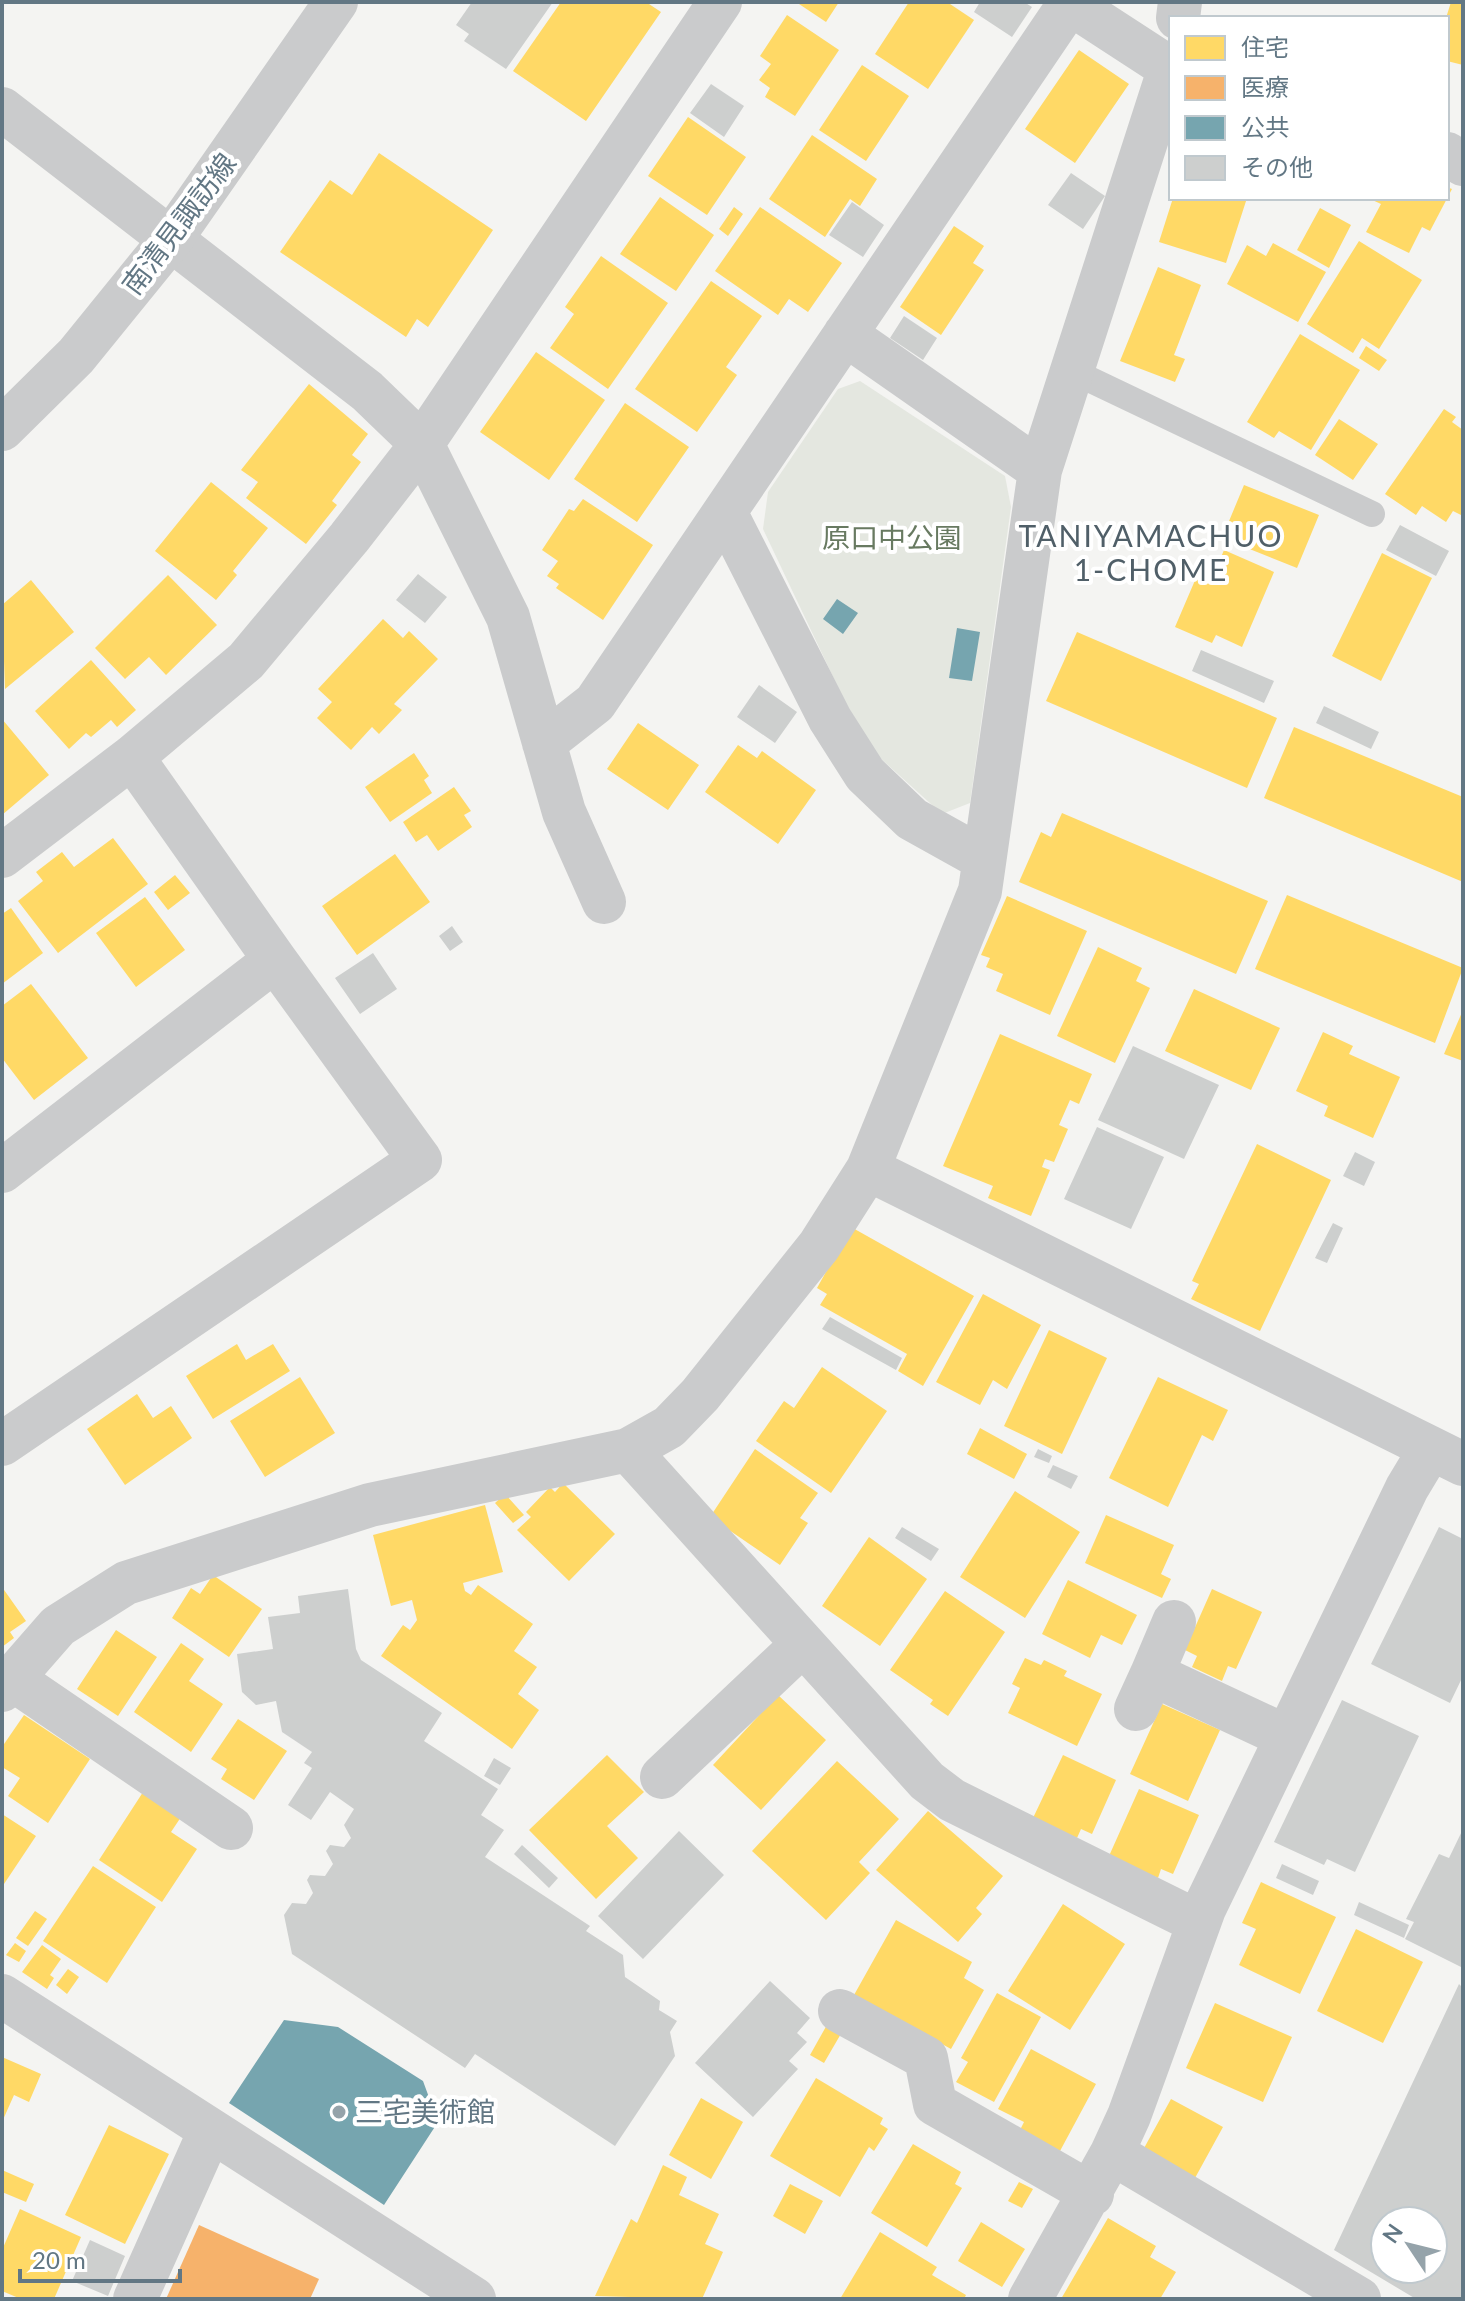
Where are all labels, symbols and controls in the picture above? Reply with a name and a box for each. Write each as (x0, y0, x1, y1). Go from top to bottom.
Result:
legend (1169, 16, 1449, 200)
text: 住宅 (1241, 32, 1289, 61)
text: 医療 (1241, 72, 1289, 101)
text: 公共 (1241, 112, 1289, 141)
street label: 南清見諏訪線 (114, 146, 242, 301)
text: その他 (1241, 152, 1313, 181)
district label: TANIYAMACHUO 1-CHOME (1019, 517, 1283, 587)
park label: 原口中公園 (822, 520, 962, 554)
place label: 三宅美術館 (355, 2094, 495, 2128)
marker: 三宅美術館 (330, 2103, 348, 2121)
north arrow (1369, 2205, 1449, 2285)
text: N (1376, 2219, 1408, 2248)
scale bar (20, 2233, 180, 2283)
text: 20 m (32, 2245, 86, 2274)

